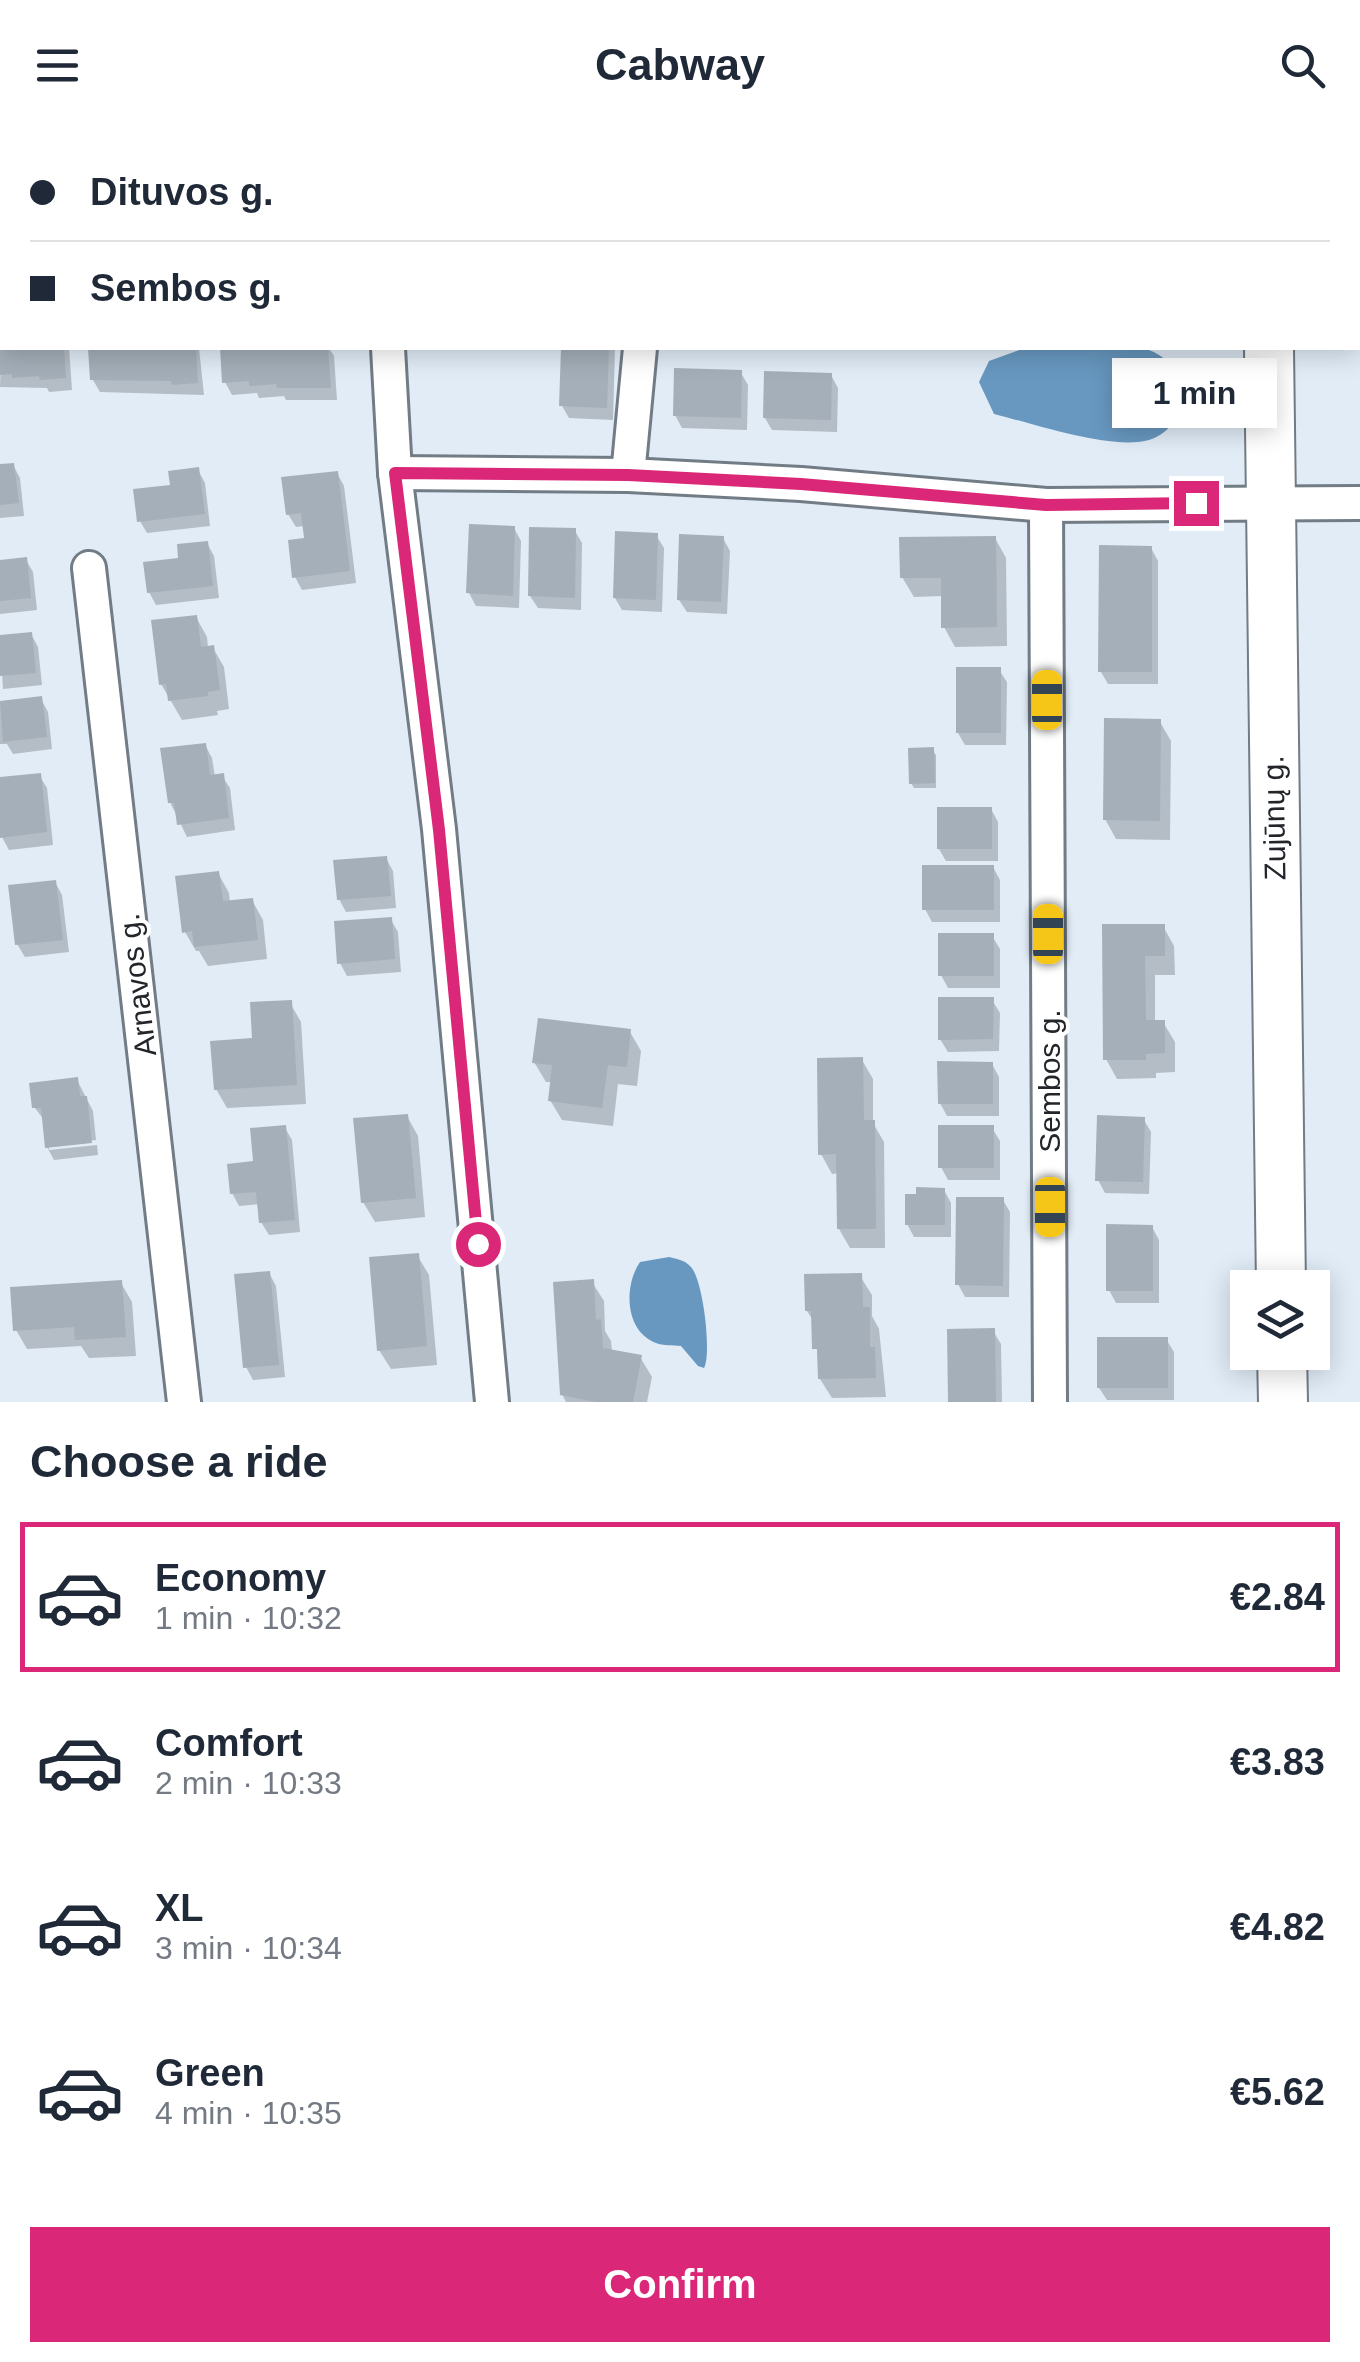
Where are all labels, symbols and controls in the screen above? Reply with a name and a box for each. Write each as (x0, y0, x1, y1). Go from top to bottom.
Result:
icon: menu (30, 38, 85, 93)
icon: search (1275, 38, 1330, 93)
text: Cabway (595, 39, 765, 90)
text: Dituvos g. (90, 171, 274, 213)
text: Sembos g. (90, 267, 282, 309)
callout: 1 min (1114, 358, 1278, 428)
text: 1 min (1153, 375, 1236, 411)
route end (1174, 481, 1219, 526)
car (1032, 670, 1062, 730)
street label: Zujūnų g. (1256, 755, 1292, 881)
car (1033, 904, 1063, 964)
street label: Arnavos g. (112, 912, 162, 1058)
street label: Sembos g. (1033, 1009, 1066, 1153)
car (1035, 1177, 1065, 1237)
route start (456, 1222, 501, 1267)
map controls (1230, 1270, 1330, 1370)
button: layers (1230, 1270, 1330, 1370)
text: Choose a ride (30, 1436, 328, 1487)
icon: car (35, 1552, 125, 1642)
text: Economy (155, 1557, 326, 1599)
text: €2.84 (1230, 1576, 1325, 1618)
text: 1 min · 10:32 (155, 1600, 342, 1636)
icon: car (35, 1717, 125, 1807)
text: Comfort (155, 1722, 303, 1764)
text: €3.83 (1230, 1741, 1325, 1783)
text: 2 min · 10:33 (155, 1765, 342, 1801)
icon: car (35, 1882, 125, 1972)
text: XL (155, 1887, 204, 1929)
text: €4.82 (1230, 1906, 1325, 1948)
text: 3 min · 10:34 (155, 1930, 342, 1966)
icon: car (35, 2047, 125, 2137)
text: Green (155, 2052, 265, 2094)
text: €5.62 (1230, 2071, 1325, 2113)
text: 4 min · 10:35 (155, 2095, 342, 2131)
button: Confirm (30, 2227, 1330, 2342)

